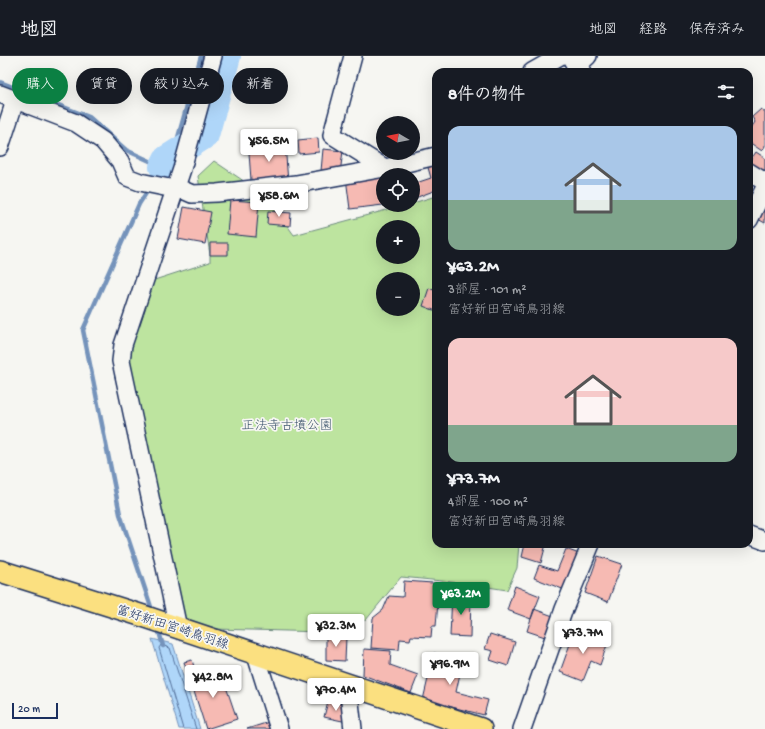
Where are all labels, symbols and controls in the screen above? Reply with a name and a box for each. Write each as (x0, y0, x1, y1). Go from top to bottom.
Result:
text: 地図 (20, 20, 58, 43)
text: 地図 (589, 22, 617, 39)
text: 経路 (639, 22, 667, 39)
text: 保存済み (689, 22, 745, 39)
chip: 購入 (12, 68, 68, 104)
chip: 賃貸 (76, 68, 132, 104)
chip: 絞り込み (140, 68, 224, 104)
chip: 新着 (232, 68, 288, 104)
icon: filters (715, 81, 737, 103)
text: 8件の物件 (448, 86, 525, 106)
north arrow (376, 116, 420, 160)
map controls (376, 116, 420, 316)
pin: ¥56.5M (236, 129, 302, 163)
text: ¥56.5M (249, 134, 289, 149)
icon: home (557, 152, 629, 224)
button: locate (376, 168, 420, 212)
pin: ¥58.6M (246, 184, 312, 218)
text: ¥58.6M (259, 189, 299, 204)
button: + (376, 220, 420, 264)
text: ¥63.2M (448, 258, 499, 278)
button: − (376, 272, 420, 316)
text: 3部屋 · 101 m² (448, 283, 526, 298)
text: 富好新田宮崎鳥羽線 (448, 303, 565, 318)
icon: home (557, 364, 629, 436)
park label: 正法寺古墳公園 (241, 418, 333, 434)
text: ¥73.7M (448, 470, 500, 490)
text: 4部屋 · 100 m² (448, 495, 528, 510)
text: 富好新田宮崎鳥羽線 (448, 515, 565, 530)
pin: ¥63.2M (428, 582, 494, 616)
text: ¥63.2M (442, 587, 480, 602)
street label: 富好新田宮崎鳥羽線 (114, 603, 231, 654)
pin: ¥32.3M (303, 614, 369, 648)
text: ¥32.3M (317, 619, 356, 634)
pin: ¥73.7M (550, 621, 616, 655)
text: ¥73.7M (563, 626, 603, 641)
pin: ¥96.9M (417, 652, 483, 686)
text: ¥96.9M (431, 657, 469, 672)
pin: ¥42.8M (180, 665, 246, 699)
text: ¥42.8M (194, 670, 232, 685)
pin: ¥70.4M (303, 678, 369, 712)
text: ¥70.4M (316, 683, 356, 698)
scale bar (12, 701, 58, 720)
text: 20 m (18, 704, 40, 716)

